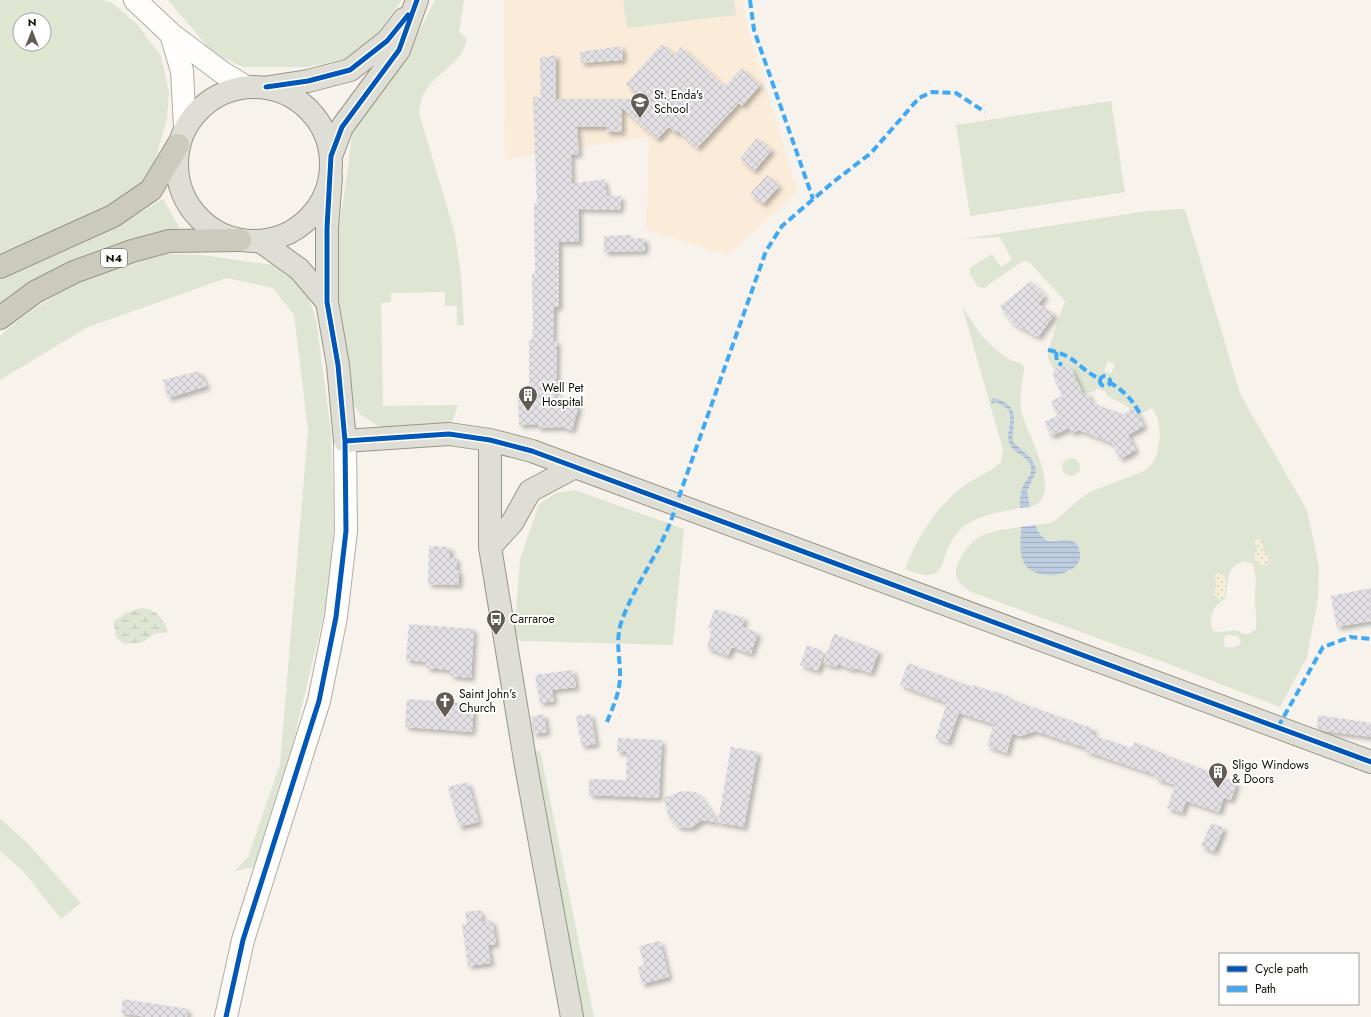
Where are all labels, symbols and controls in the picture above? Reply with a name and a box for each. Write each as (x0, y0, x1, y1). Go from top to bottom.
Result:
north arrow (12, 12, 52, 52)
text: N (28, 14, 36, 30)
place label: St. Enda's School (654, 86, 703, 118)
school or university icon: St. Enda's School (629, 91, 651, 119)
road number: N4 (101, 249, 127, 267)
place label: Well Pet Hospital (542, 379, 584, 411)
building icon: Well Pet Hospital (517, 384, 539, 412)
bus stop icon: Carraroe (485, 608, 507, 636)
place label: Carraroe (510, 610, 555, 628)
place label: Saint John's Church (459, 685, 516, 717)
church icon: Saint John's Church (434, 690, 456, 718)
place label: Sligo Windows & Doors (1232, 756, 1309, 788)
building icon: Sligo Windows & Doors (1207, 761, 1229, 789)
legend (1219, 953, 1359, 1005)
text: Cycle path (1255, 960, 1308, 978)
text: Path (1255, 980, 1276, 998)

